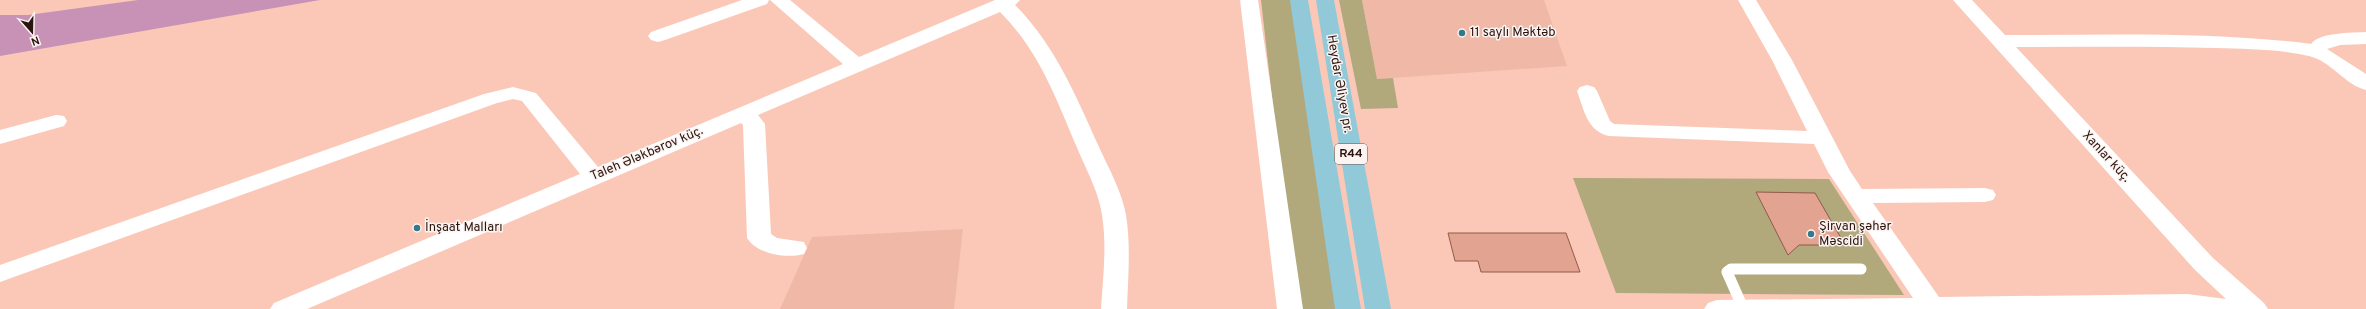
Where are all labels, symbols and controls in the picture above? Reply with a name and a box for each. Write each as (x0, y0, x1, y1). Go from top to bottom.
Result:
north arrow (12, 12, 52, 52)
place label: 11 saylı Məktəb (1470, 25, 1556, 41)
marker: 11 saylı Məktəb (1457, 28, 1467, 38)
text: N (29, 33, 41, 48)
street label: Heydər Əliyev pr. (1322, 34, 1356, 134)
street label: Taleh Ələkbərov küç. (588, 123, 706, 185)
street label: Xanlar küç. (2078, 128, 2134, 186)
road number: R44 (1335, 144, 1367, 164)
place label: İnşaat Malları (425, 218, 502, 236)
place label: Şirvan şəhər Məscidi (1819, 219, 1892, 250)
marker: İnşaat Malları (412, 223, 422, 233)
marker: Şirvan şəhər Məscidi (1806, 229, 1816, 239)

